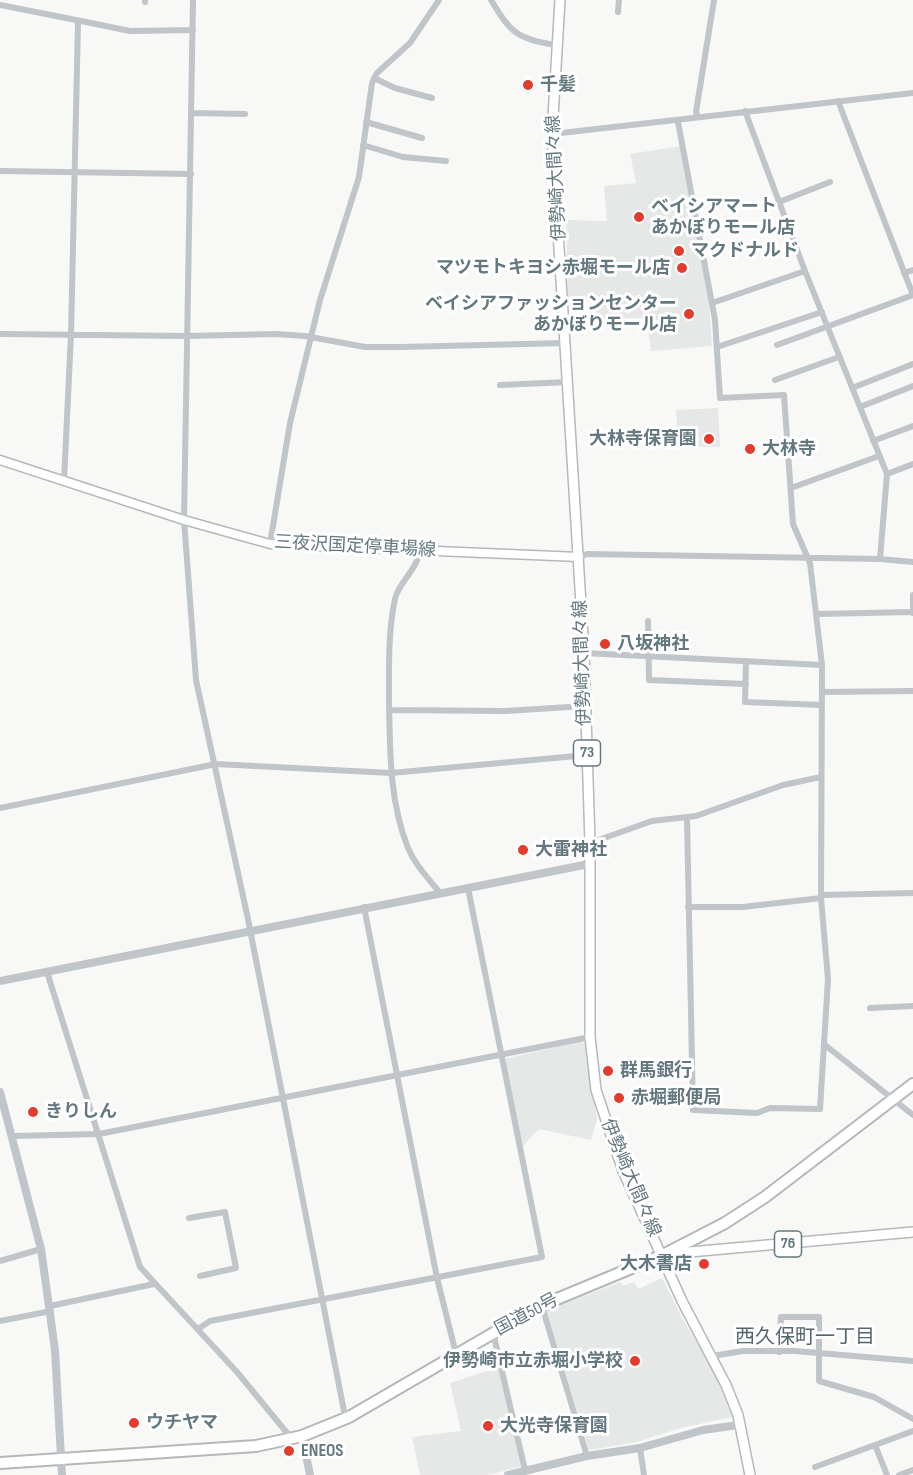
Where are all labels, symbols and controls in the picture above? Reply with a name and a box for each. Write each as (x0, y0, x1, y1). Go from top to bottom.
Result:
place label: 千髪 (540, 74, 576, 96)
marker: 千髪 (521, 78, 535, 92)
street label: 伊勢崎大間々線 (543, 115, 571, 241)
place label: ベイシアマート あかぼりモール店 (651, 196, 795, 238)
marker: ベイシアマート あかぼりモール店 (632, 210, 646, 224)
place label: マクドナルド (691, 240, 799, 262)
marker: マクドナルド (672, 244, 686, 258)
place label: マツモトキヨシ赤堀モール店 (436, 257, 670, 279)
marker: マツモトキヨシ赤堀モール店 (675, 261, 689, 275)
place label: ベイシアファッションセンター あかぼりモール店 (425, 293, 677, 336)
marker: ベイシアファッションセンター あかぼりモール店 (682, 307, 696, 321)
place label: 大林寺保育園 (589, 428, 697, 450)
marker: 大林寺保育園 (702, 432, 716, 446)
place label: 大林寺 (762, 438, 816, 460)
marker: 大林寺 (743, 442, 757, 456)
street label: 三夜沢国定停車場線 (274, 532, 436, 562)
street label: 伊勢崎大間々線 (570, 600, 596, 726)
place label: 八坂神社 (617, 633, 689, 655)
marker: 八坂神社 (598, 637, 612, 651)
road number: 73 (574, 740, 600, 766)
place label: 大雷神社 (535, 839, 607, 861)
marker: 大雷神社 (516, 843, 530, 857)
place label: 群馬銀行 (620, 1060, 692, 1082)
marker: 群馬銀行 (601, 1064, 615, 1078)
place label: 赤堀郵便局 (631, 1087, 721, 1109)
marker: 赤堀郵便局 (612, 1091, 626, 1105)
place label: きりしん (45, 1101, 117, 1123)
marker: きりしん (26, 1105, 40, 1119)
street label: 伊勢崎大間々線 (595, 1116, 665, 1240)
road number: 76 (774, 1231, 802, 1257)
place label: 大木書店 (620, 1253, 692, 1275)
marker: 大木書店 (697, 1257, 711, 1271)
street label: 国道50号 (491, 1289, 563, 1341)
district label: 西久保町一丁目 (735, 1326, 875, 1350)
place label: 伊勢崎市立赤堀小学校 (443, 1350, 623, 1372)
marker: 伊勢崎市立赤堀小学校 (628, 1354, 642, 1368)
place label: ウチヤマ (146, 1412, 218, 1434)
place label: 大光寺保育園 (500, 1415, 608, 1437)
marker: ウチヤマ (127, 1416, 141, 1430)
marker: 大光寺保育園 (481, 1419, 495, 1433)
place label: ENEOS (301, 1440, 343, 1462)
marker: ENEOS (282, 1444, 296, 1458)

